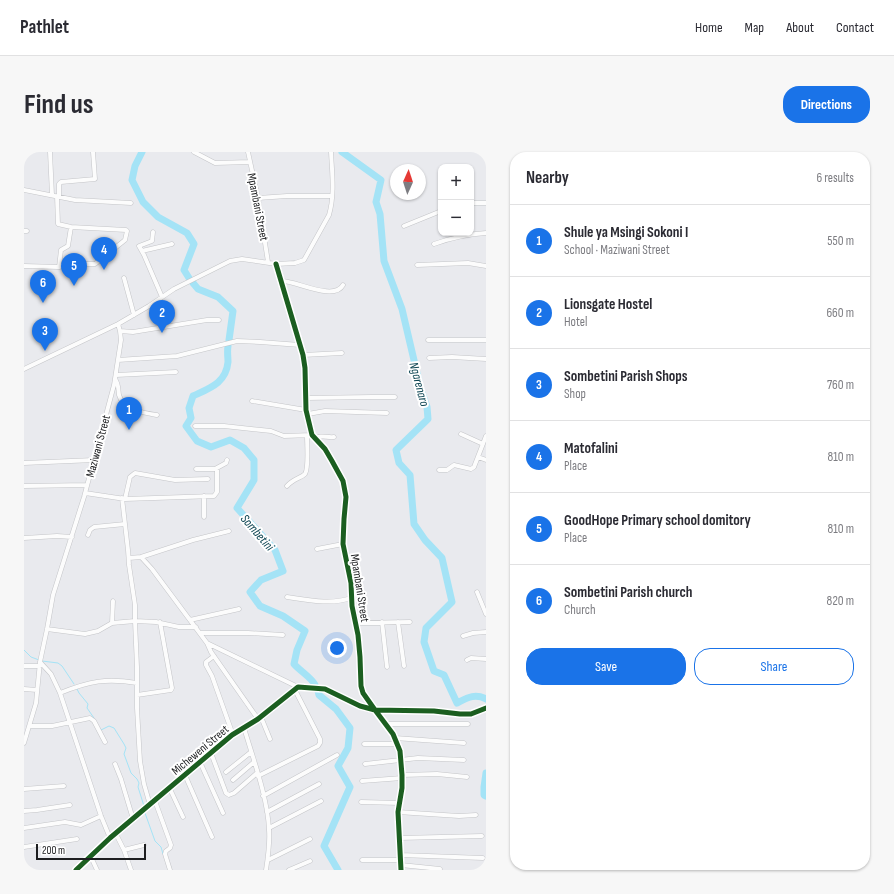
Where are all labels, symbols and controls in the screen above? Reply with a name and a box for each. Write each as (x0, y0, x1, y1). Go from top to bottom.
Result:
text: Pathlet (20, 16, 69, 39)
text: Home (695, 19, 723, 36)
text: Map (745, 19, 764, 36)
text: About (786, 19, 814, 36)
text: Contact (836, 19, 874, 36)
button: Directions (783, 86, 870, 123)
text: Find us (24, 88, 93, 121)
north arrow (390, 164, 426, 200)
map controls (438, 164, 474, 236)
button: + (438, 164, 474, 200)
text: Nearby (526, 168, 569, 188)
text: 6 results (816, 170, 854, 186)
street label: Mpambani Street (244, 172, 271, 243)
button: − (438, 200, 474, 236)
text: Shule ya Msingi Sokoni I (564, 223, 688, 242)
text: 1 (536, 233, 542, 249)
text: 550 m (827, 233, 854, 249)
pin: 4 (91, 237, 117, 270)
text: School · Maziwani Street (564, 242, 670, 258)
pin: 5 (61, 253, 87, 286)
pin: 6 (30, 270, 56, 303)
text: Lionsgate Hostel (564, 295, 652, 314)
pin: 2 (149, 300, 175, 333)
text: 2 (536, 305, 542, 321)
text: 660 m (826, 305, 854, 321)
text: Hotel (564, 314, 588, 330)
pin: 3 (32, 318, 58, 351)
water label: Ngarenaro (405, 360, 433, 409)
text: Sombetini Parish Shops (564, 367, 688, 386)
text: 3 (536, 377, 542, 393)
text: 760 m (827, 377, 854, 393)
text: Shop (564, 386, 586, 402)
pin: 1 (116, 397, 142, 430)
street label: Maziwani Street (83, 413, 114, 479)
text: Matofalini (564, 439, 618, 458)
text: 4 (536, 449, 542, 465)
text: 810 m (828, 449, 854, 465)
text: Place (564, 458, 587, 474)
water label: Sombetini (237, 511, 278, 555)
text: GoodHope Primary school domitory (564, 511, 751, 530)
text: 5 (536, 521, 542, 537)
text: 810 m (828, 521, 854, 537)
text: Place (564, 530, 587, 546)
street label: Mpambani Street (347, 553, 372, 623)
text: Sombetini Parish church (564, 583, 692, 602)
text: 6 (536, 593, 542, 609)
text: 820 m (827, 593, 854, 609)
text: Church (564, 602, 596, 618)
your location (327, 638, 347, 658)
button: Save (526, 648, 686, 685)
button: Share (694, 648, 854, 685)
street label: Micheweni Street (169, 722, 232, 779)
scale bar (36, 842, 146, 861)
text: 200 m (42, 844, 65, 857)

